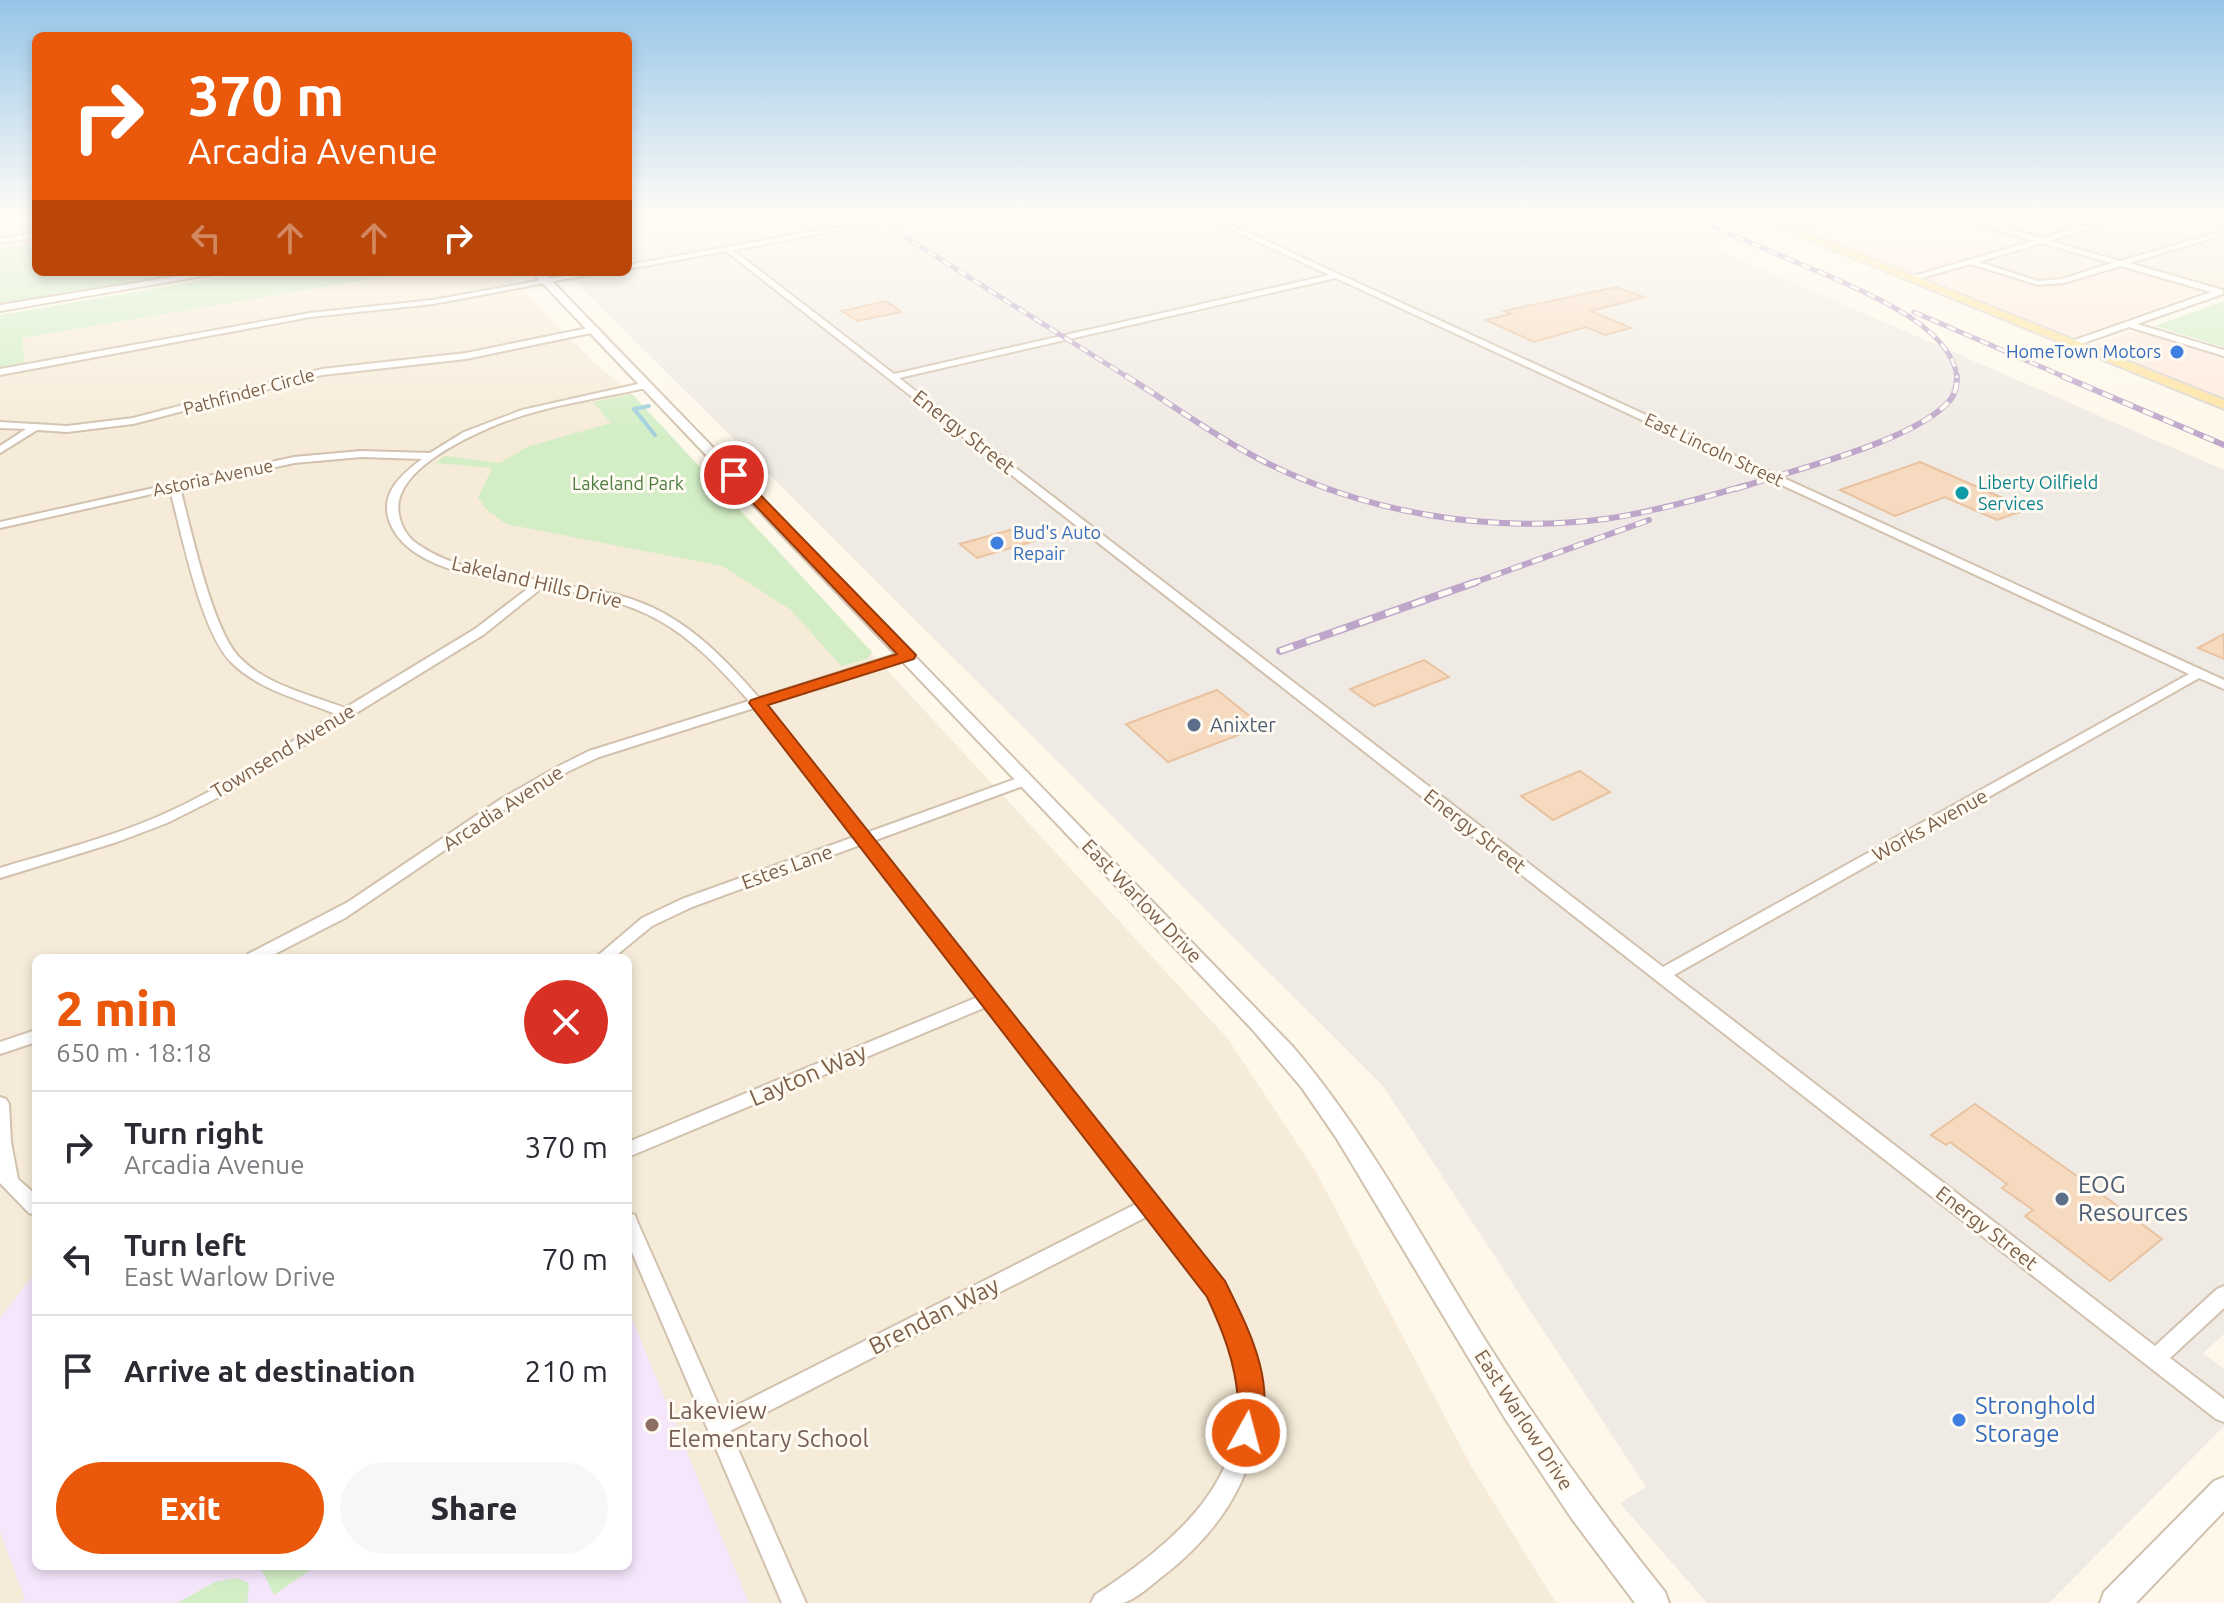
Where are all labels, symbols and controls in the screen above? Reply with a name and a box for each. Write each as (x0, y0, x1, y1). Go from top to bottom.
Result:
icon: right (56, 64, 160, 168)
text: 370 m (188, 64, 344, 127)
text: Arcadia Avenue (188, 130, 438, 171)
icon: left (184, 216, 228, 260)
icon: ahead (268, 216, 312, 260)
icon: ahead (352, 216, 396, 260)
icon: right (436, 216, 480, 260)
place label: HomeTown Motors (2006, 341, 2161, 361)
marker: HomeTown Motors (2168, 343, 2186, 361)
street label: Pathfinder Circle (181, 364, 317, 418)
street label: Energy Street (909, 385, 1020, 479)
street label: East Lincoln Street (1642, 408, 1787, 490)
pin (700, 441, 768, 509)
icon: arrive (712, 453, 756, 497)
street label: Astoria Avenue (151, 455, 275, 500)
place label: Liberty Oilfield Services (1978, 472, 2098, 513)
park label: Lakeland Park (572, 473, 684, 493)
marker: Liberty Oilfield Services (1953, 484, 1971, 502)
place label: Bud's Auto Repair (1013, 522, 1101, 563)
marker: Bud's Auto Repair (988, 534, 1006, 552)
street label: Lakeland Hills Drive (450, 551, 625, 612)
street label: Townsend Avenue (207, 699, 359, 803)
place label: Anixter (1210, 713, 1276, 736)
marker: Anixter (1185, 716, 1203, 734)
street label: Arcadia Avenue (438, 760, 567, 855)
street label: Works Avenue (1868, 783, 1991, 866)
street label: Energy Street (1420, 784, 1531, 878)
street label: East Warlow Drive (1078, 834, 1207, 967)
street label: Estes Lane (738, 839, 835, 894)
button: close (524, 980, 608, 1064)
text: 2 min (56, 981, 178, 1035)
text: 650 m · 18:18 (56, 1038, 212, 1067)
street label: Layton Way (745, 1038, 871, 1111)
text: Turn right (124, 1116, 264, 1150)
icon: right (56, 1125, 100, 1169)
text: 370 m (524, 1130, 608, 1164)
text: Arcadia Avenue (124, 1150, 305, 1179)
place label: EOG Resources (2078, 1171, 2188, 1226)
street label: Energy Street (1932, 1181, 2043, 1275)
marker: EOG Resources (2053, 1190, 2071, 1208)
text: Turn left (124, 1228, 246, 1262)
icon: left (56, 1237, 100, 1281)
text: 70 m (541, 1242, 608, 1276)
text: East Warlow Drive (124, 1262, 336, 1291)
street label: Brendan Way (864, 1271, 1004, 1360)
street label: East Warlow Drive (1470, 1345, 1578, 1494)
icon: arrive (56, 1349, 100, 1393)
text: Arrive at destination (124, 1354, 416, 1388)
text: 210 m (524, 1354, 608, 1388)
position arrow (1204, 1391, 1288, 1475)
place label: Stronghold Storage (1975, 1392, 2096, 1447)
place label: Lakeview Elementary School (668, 1397, 869, 1452)
marker: Stronghold Storage (1950, 1411, 1968, 1429)
marker: Lakeview Elementary School (643, 1416, 661, 1434)
button: Exit (56, 1462, 324, 1554)
button: Share (340, 1462, 608, 1554)

